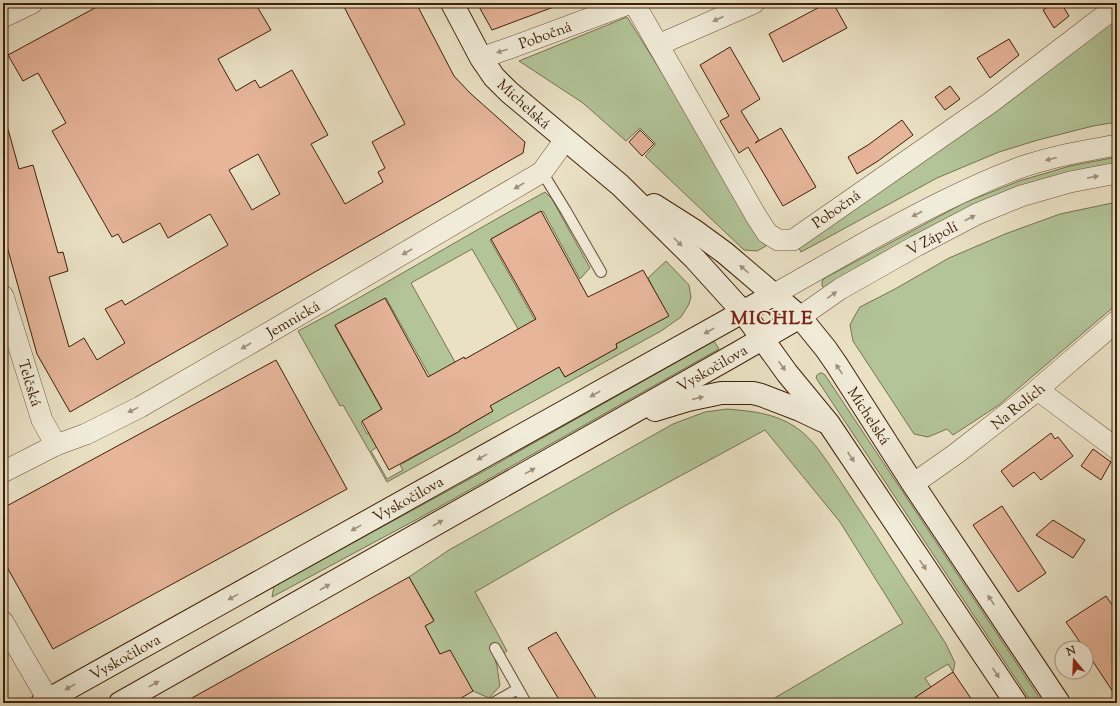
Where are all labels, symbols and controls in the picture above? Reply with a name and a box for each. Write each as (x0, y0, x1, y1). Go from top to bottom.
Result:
one-way arrow (713, 16, 724, 22)
street label: Pobočná (516, 17, 575, 56)
one-way arrow (496, 48, 508, 54)
street label: Michelská (492, 75, 554, 135)
one-way arrow (1045, 156, 1057, 162)
one-way arrow (1087, 174, 1099, 180)
one-way arrow (513, 183, 525, 190)
street label: Pobočná (808, 186, 865, 235)
one-way arrow (912, 210, 923, 217)
one-way arrow (964, 214, 975, 221)
street label: V Zápolí (903, 217, 962, 262)
one-way arrow (673, 237, 683, 247)
one-way arrow (401, 249, 413, 256)
one-way arrow (738, 265, 749, 274)
one-way arrow (826, 291, 837, 299)
street label: Jemnická (262, 297, 324, 345)
district label: MICHLE (731, 306, 814, 333)
one-way arrow (703, 327, 715, 334)
street label: Vyskočilova (674, 341, 752, 398)
one-way arrow (240, 343, 252, 350)
street label: Telčská (12, 357, 46, 410)
one-way arrow (778, 361, 786, 371)
one-way arrow (835, 363, 843, 374)
street label: Na Rolích (987, 379, 1051, 436)
street label: Michelská (841, 384, 894, 450)
one-way arrow (589, 391, 601, 397)
one-way arrow (691, 394, 704, 400)
one-way arrow (127, 407, 139, 413)
one-way arrow (847, 452, 855, 462)
one-way arrow (476, 454, 488, 461)
one-way arrow (524, 467, 536, 474)
street label: Vyskočilova (369, 472, 448, 528)
one-way arrow (433, 519, 444, 526)
one-way arrow (350, 524, 362, 531)
one-way arrow (919, 560, 927, 570)
one-way arrow (320, 583, 331, 590)
one-way arrow (227, 593, 239, 600)
one-way arrow (987, 594, 994, 605)
street label: Vyskočilova (86, 630, 165, 686)
north arrow (1054, 640, 1094, 680)
text: N (1063, 642, 1078, 661)
one-way arrow (992, 667, 999, 678)
one-way arrow (148, 680, 160, 687)
one-way arrow (64, 684, 76, 691)

